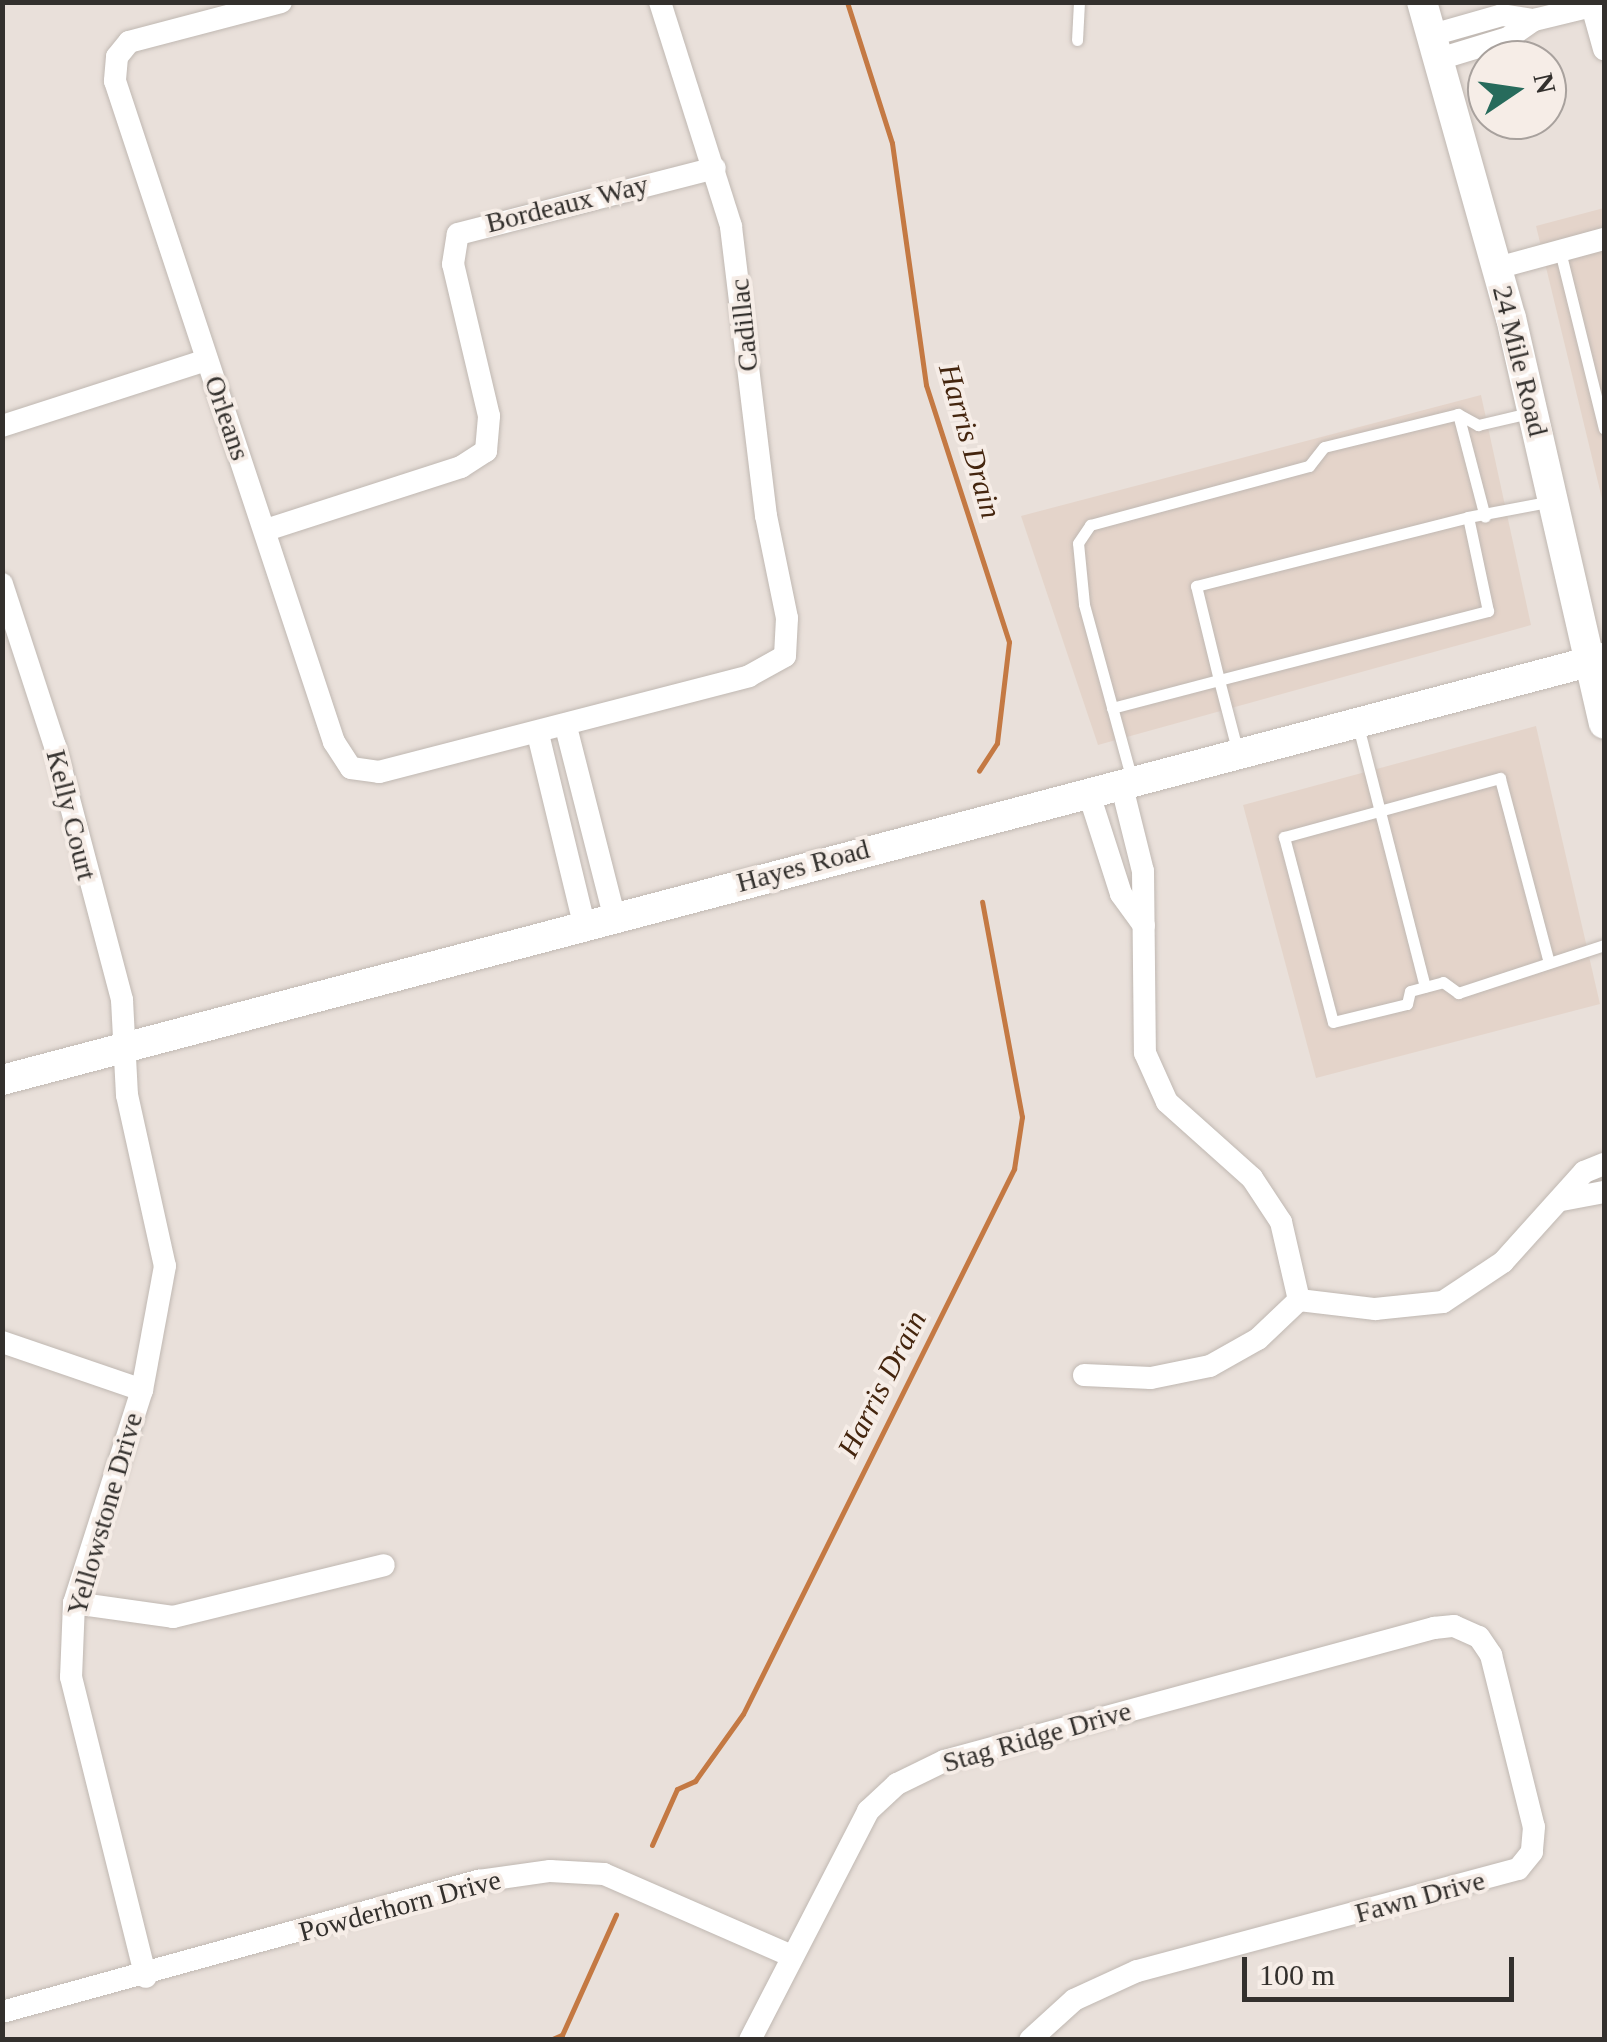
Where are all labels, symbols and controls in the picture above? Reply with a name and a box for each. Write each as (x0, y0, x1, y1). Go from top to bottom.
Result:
north arrow (1467, 40, 1567, 140)
text: N (1527, 70, 1562, 97)
street label: Bordeaux Way (482, 168, 652, 240)
street label: Cadillac (722, 277, 766, 373)
street label: 24 Mile Road (1485, 282, 1555, 440)
water label: Harris Drain (931, 360, 1009, 522)
street label: Orleans (197, 371, 257, 465)
street label: Kelly Court (39, 746, 103, 884)
street label: Hayes Road (733, 832, 873, 900)
water label: Harris Drain (830, 1305, 934, 1463)
street label: Yellowstone Drive (60, 1409, 150, 1619)
street label: Stag Ridge Drive (939, 1694, 1135, 1780)
street label: Powderhorn Drive (295, 1863, 505, 1949)
street label: Fawn Drive (1351, 1864, 1489, 1930)
scale bar (1247, 1937, 1520, 1999)
text: 100 m (1259, 1958, 1335, 1991)

